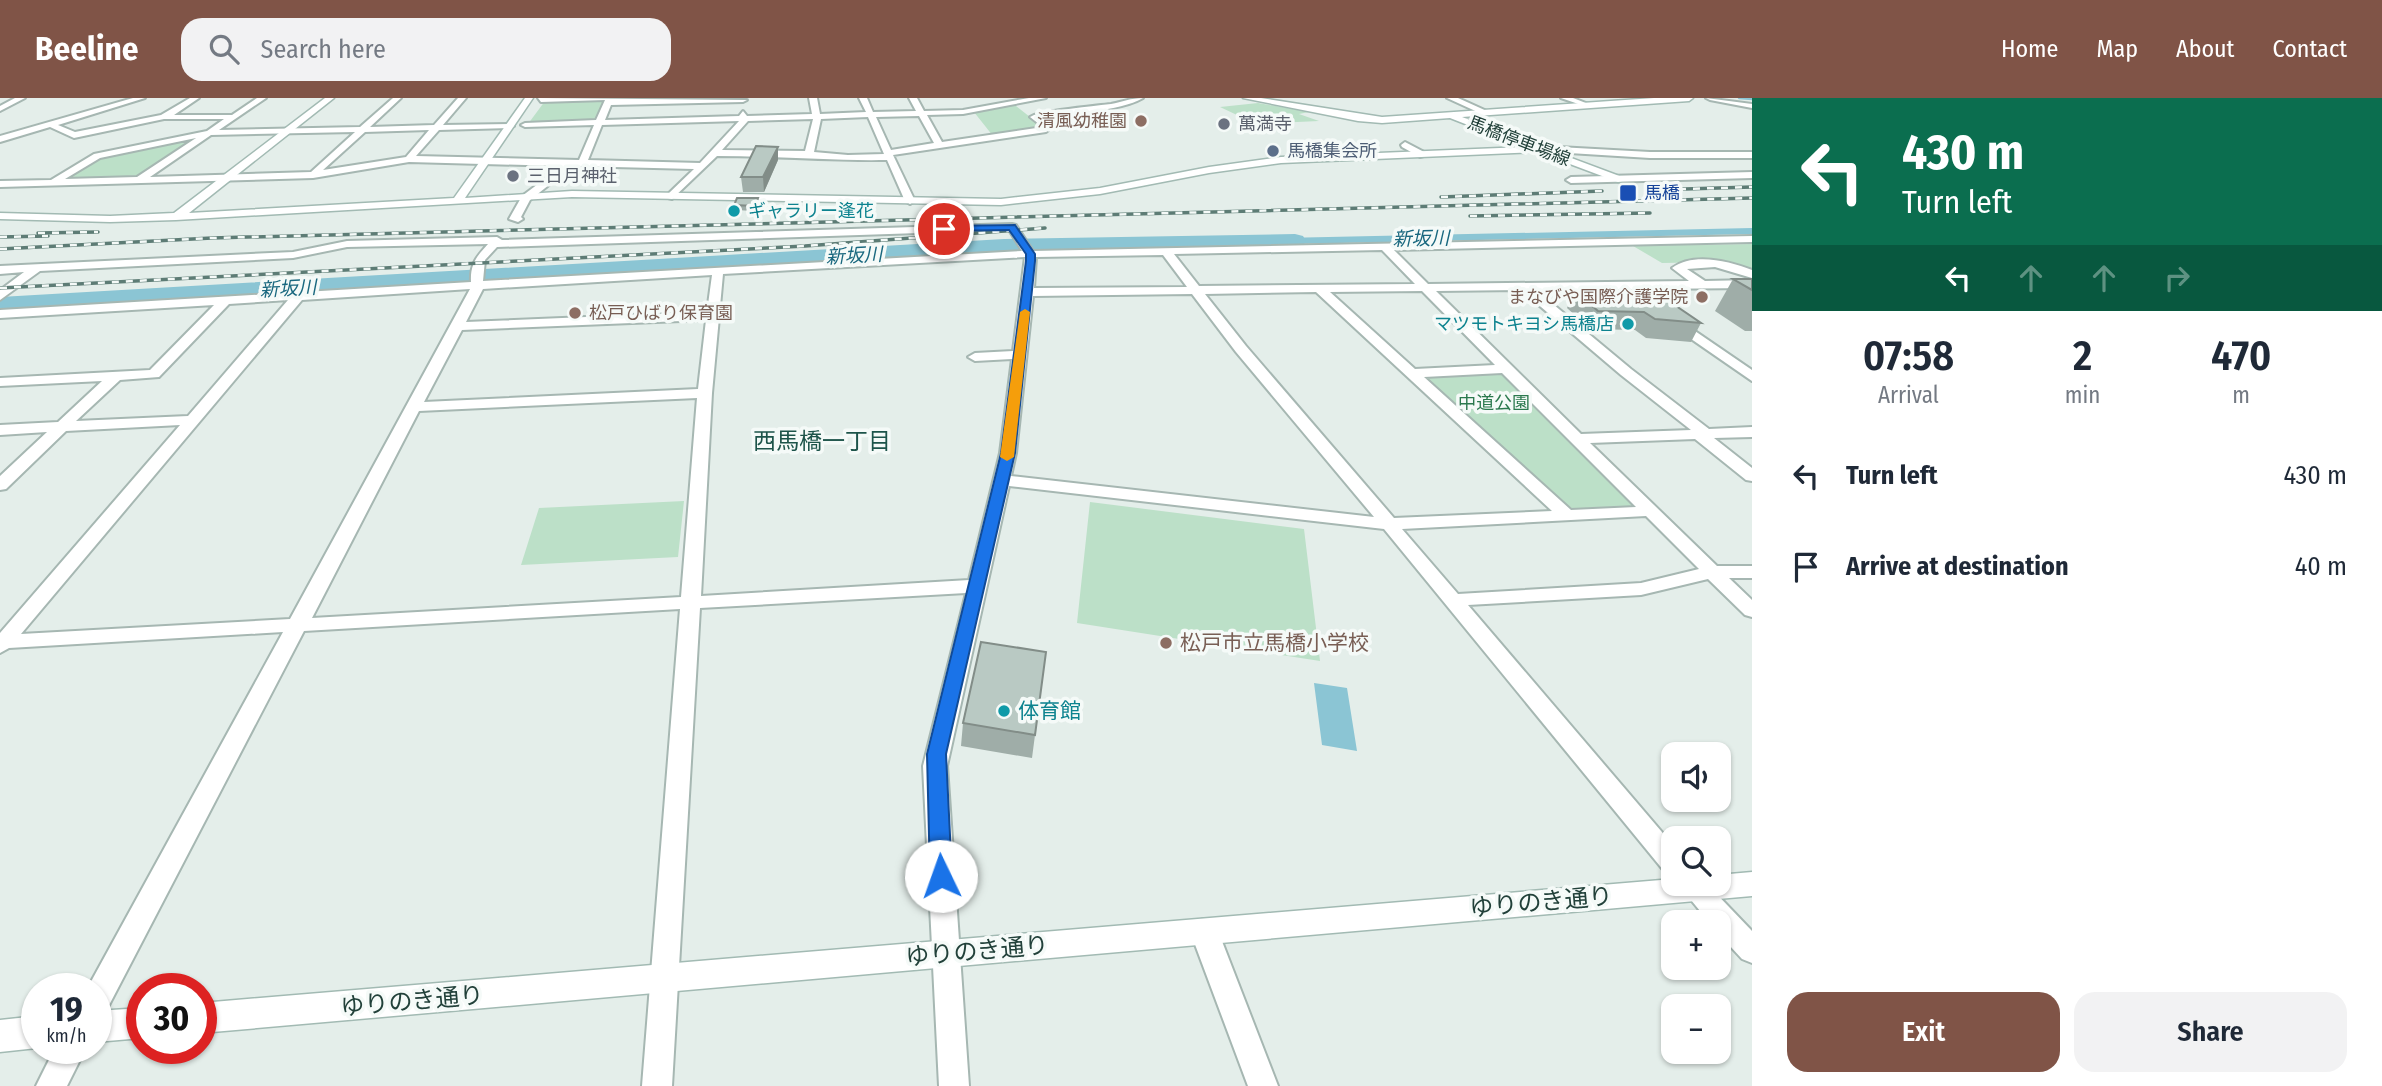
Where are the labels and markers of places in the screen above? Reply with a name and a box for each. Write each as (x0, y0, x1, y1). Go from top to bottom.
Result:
place label: 清風幼稚園 (1037, 110, 1127, 132)
marker: 清風幼稚園 (1133, 113, 1149, 129)
place label: 萬満寺 (1238, 113, 1292, 135)
marker: 萬満寺 (1216, 116, 1232, 132)
place label: 馬橋集会所 (1287, 140, 1377, 162)
marker: 馬橋集会所 (1265, 143, 1281, 159)
place label: 三日月神社 (527, 165, 617, 187)
marker: 三日月神社 (505, 168, 521, 184)
place label: 馬橋 (1644, 182, 1680, 204)
marker: 馬橋 (1618, 183, 1638, 203)
pin (914, 199, 974, 259)
place label: ギャラリー逢花 (748, 200, 874, 222)
marker: ギャラリー逢花 (726, 203, 742, 219)
place label: まなびや国際介護学院 (1508, 286, 1688, 308)
marker: まなびや国際介護学院 (1694, 289, 1710, 305)
place label: 松戸ひばり保育園 (589, 302, 733, 324)
marker: 松戸ひばり保育園 (567, 305, 583, 321)
place label: マツモトキヨシ馬橋店 (1434, 313, 1614, 335)
marker: マツモトキヨシ馬橋店 (1620, 316, 1636, 332)
place label: 松戸市立馬橋小学校 (1180, 630, 1369, 656)
marker: 松戸市立馬橋小学校 (1158, 635, 1174, 651)
place label: 体育館 (1018, 698, 1081, 724)
marker: 体育館 (996, 703, 1012, 719)

